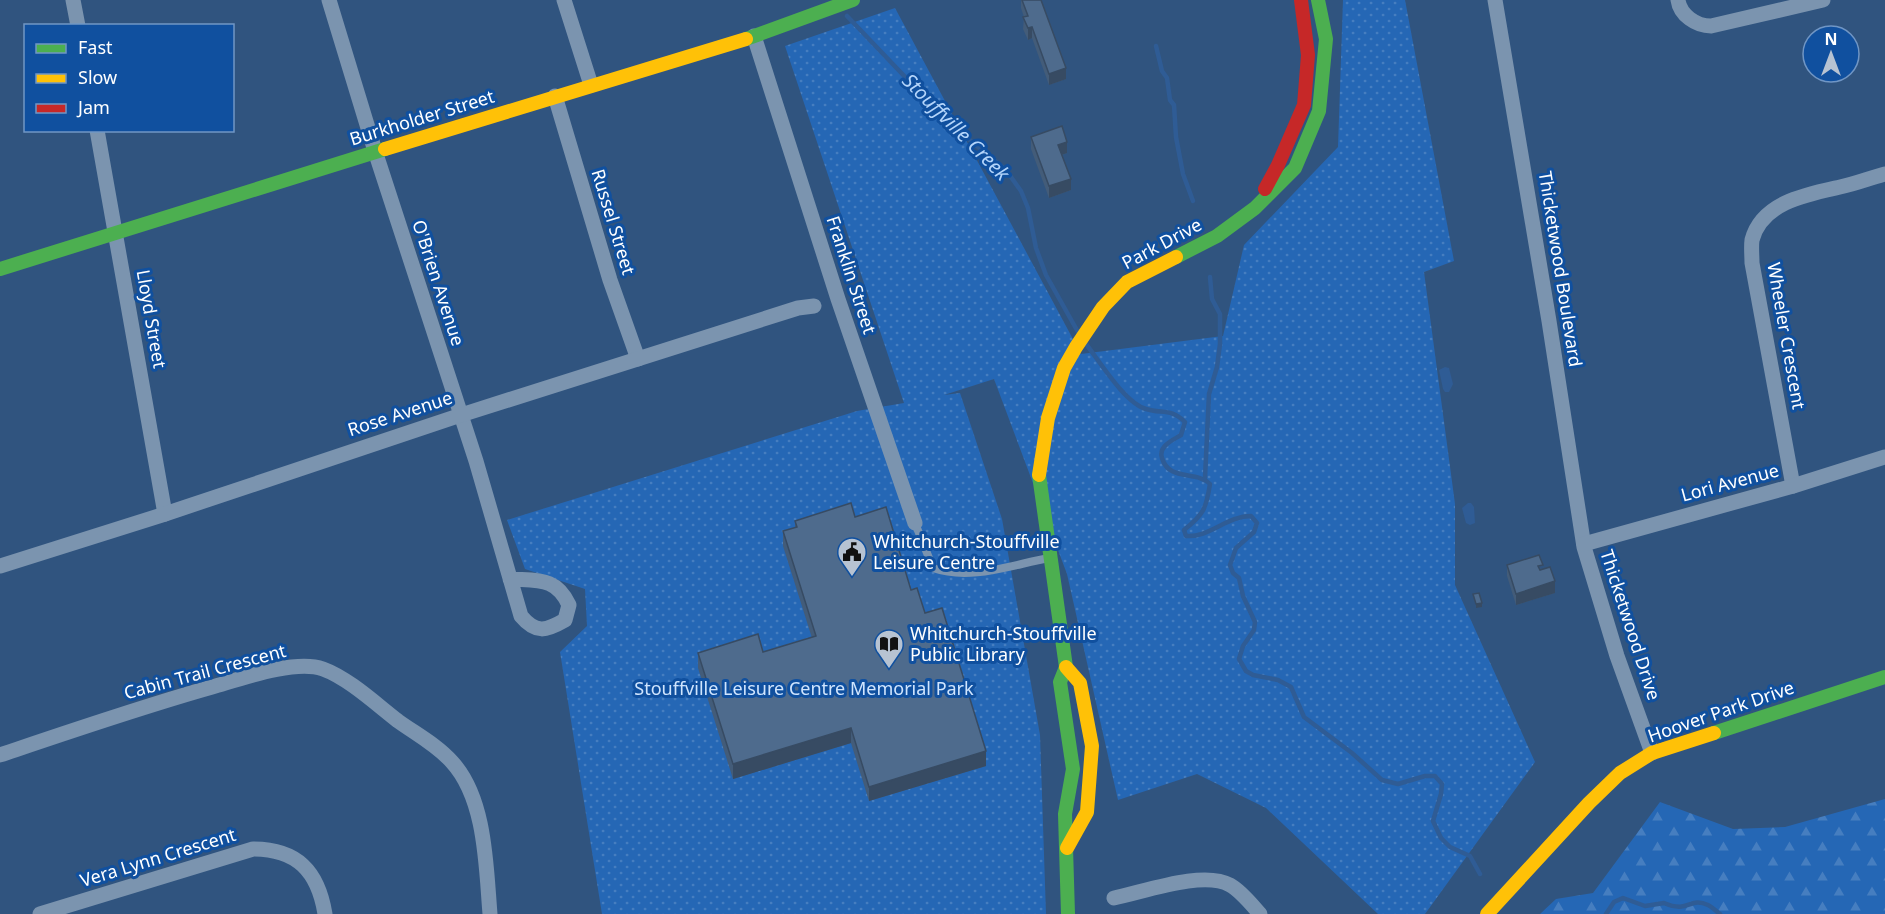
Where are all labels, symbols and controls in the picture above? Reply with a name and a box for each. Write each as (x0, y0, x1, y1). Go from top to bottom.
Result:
legend (24, 24, 234, 132)
north arrow (1801, 24, 1861, 84)
text: N (1824, 28, 1838, 50)
text: Fast (78, 35, 113, 59)
text: Slow (78, 65, 117, 89)
water label: Stouffville Creek (897, 67, 1017, 187)
street label: Burkholder Street (346, 83, 497, 150)
text: Jam (76, 95, 110, 119)
street label: Russel Street (587, 166, 642, 278)
street label: Thicketwood Boulevard (1534, 169, 1588, 368)
street label: Park Drive (1117, 212, 1206, 274)
street label: Franklin Street (822, 213, 882, 337)
street label: O'Brien Avenue (407, 217, 471, 349)
street label: Wheeler Crescent (1762, 261, 1812, 412)
street label: Lloyd Street (132, 268, 173, 371)
street label: Rose Avenue (344, 385, 455, 441)
street label: Lori Avenue (1678, 457, 1781, 507)
place label: Whitchurch-Stouffville Leisure Centre (873, 529, 1060, 574)
public building icon: Whitchurch-Stouffville Leisure Centre (836, 536, 868, 578)
street label: Thicketwood Drive (1595, 546, 1667, 703)
place label: Whitchurch-Stouffville Public Library (910, 621, 1097, 666)
library icon: Whitchurch-Stouffville Public Library (873, 628, 905, 670)
street label: Cabin Trail Crescent (121, 638, 289, 704)
street label: Hoover Park Drive (1644, 675, 1797, 747)
park label: Stouffville Leisure Centre Memorial Park (634, 676, 974, 700)
street label: Vera Lynn Crescent (77, 822, 239, 892)

